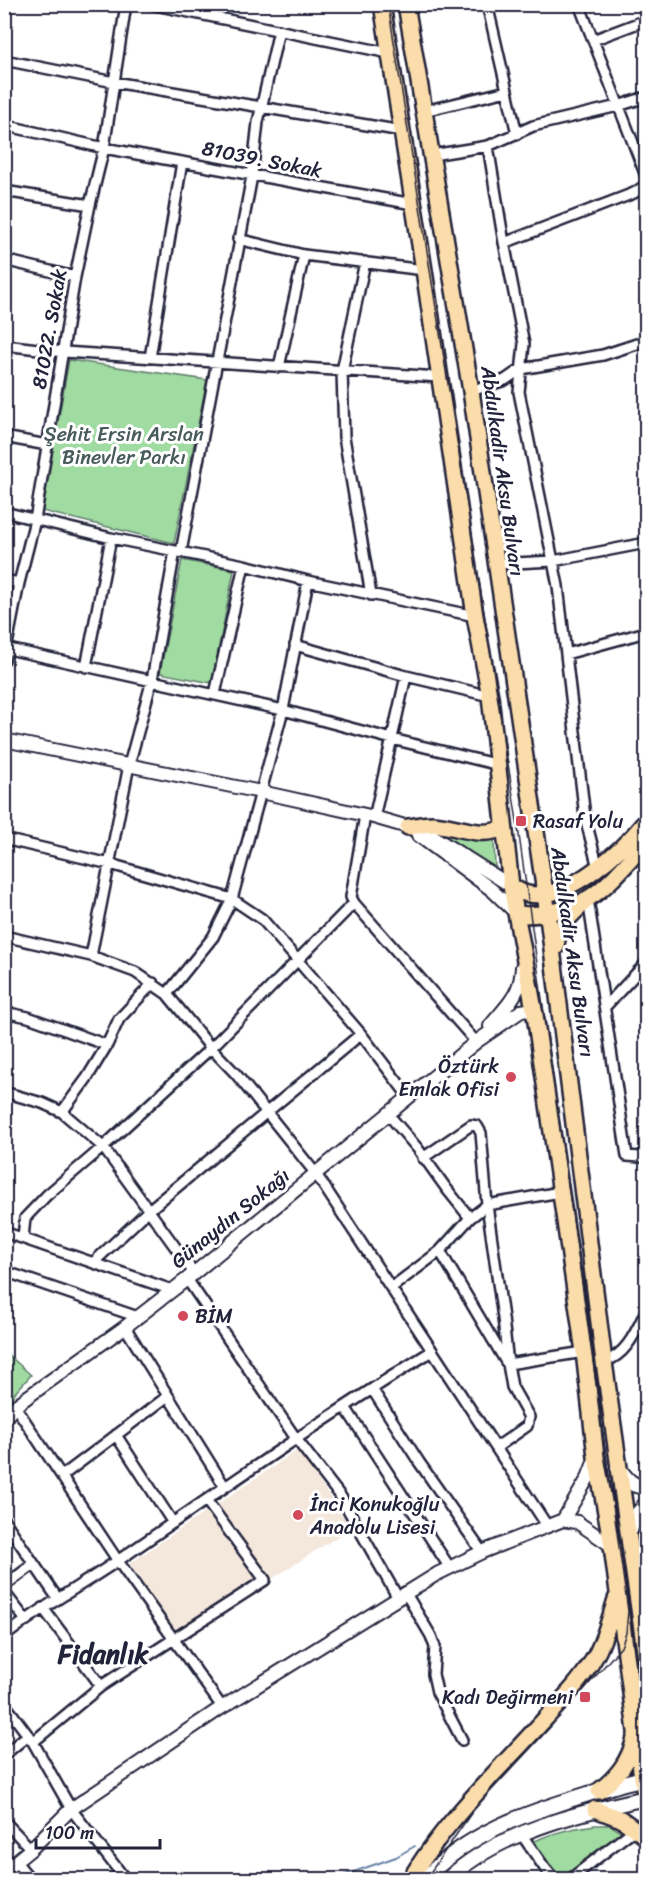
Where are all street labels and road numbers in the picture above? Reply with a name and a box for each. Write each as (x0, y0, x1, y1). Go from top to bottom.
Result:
street label: 81039. Sokak (199, 131, 325, 188)
street label: 81022. Sokak (22, 266, 77, 392)
street label: Abdulkadir Aksu Bulvarı (470, 363, 535, 579)
street label: Abdulkadir Aksu Bulvarı (540, 844, 605, 1060)
street label: Günaydın Sokağı (163, 1159, 298, 1278)

